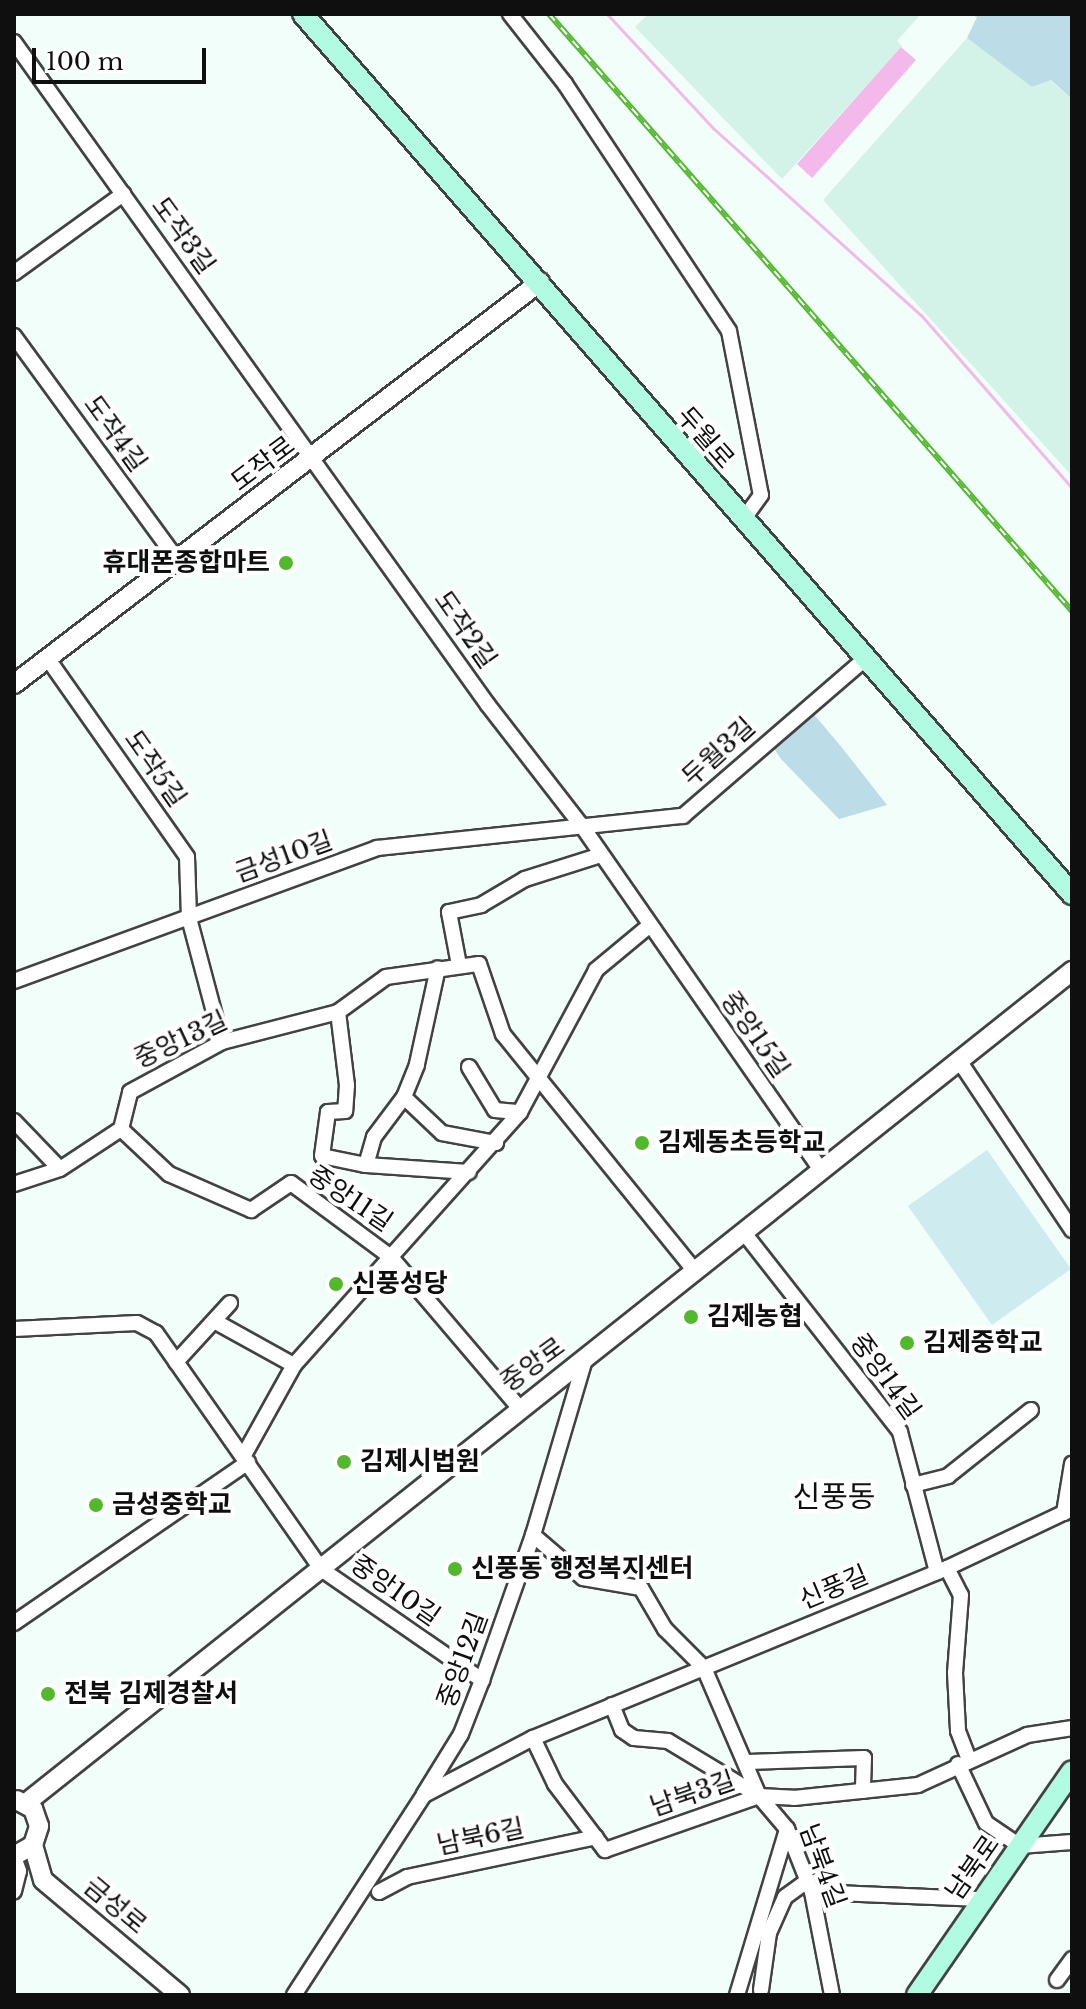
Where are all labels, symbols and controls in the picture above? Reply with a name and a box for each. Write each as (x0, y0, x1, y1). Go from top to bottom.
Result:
scale bar (36, 32, 210, 82)
text: 100 m (46, 47, 124, 76)
street label: 도작3길 (145, 191, 221, 281)
street label: 도작4길 (77, 390, 153, 478)
street label: 두월로 (670, 401, 740, 475)
street label: 도작로 (225, 430, 301, 498)
place label: 휴대폰종합마트 (103, 547, 270, 579)
marker: 휴대폰종합마트 (277, 554, 295, 572)
street label: 도작2길 (427, 585, 503, 675)
street label: 두월3길 (676, 711, 762, 793)
street label: 도작5길 (117, 725, 193, 813)
street label: 금성10길 (231, 825, 337, 889)
street label: 중앙15길 (714, 986, 796, 1084)
street label: 중앙13길 (129, 1005, 233, 1075)
place label: 김제동초등학교 (658, 1127, 825, 1159)
marker: 김제동초등학교 (633, 1134, 651, 1152)
street label: 중앙11길 (302, 1160, 398, 1238)
place label: 신풍성당 (352, 1268, 448, 1300)
marker: 신풍성당 (327, 1275, 345, 1293)
place label: 김제농협 (707, 1301, 803, 1333)
marker: 김제농협 (682, 1308, 700, 1326)
place label: 김제중학교 (923, 1327, 1043, 1359)
street label: 중앙14길 (843, 1328, 927, 1426)
street label: 중앙로 (495, 1331, 571, 1399)
marker: 김제중학교 (898, 1334, 916, 1352)
place label: 김제시법원 (360, 1446, 480, 1478)
marker: 김제시법원 (335, 1453, 353, 1471)
district label: 신풍동 (793, 1479, 875, 1515)
place label: 금성중학교 (112, 1489, 232, 1521)
marker: 금성중학교 (87, 1496, 105, 1514)
street label: 중앙10길 (344, 1549, 446, 1633)
place label: 신풍동 행정복지센터 (471, 1553, 693, 1585)
marker: 신풍동 행정복지센터 (446, 1560, 464, 1578)
street label: 신풍길 (795, 1560, 873, 1616)
street label: 중앙12길 (431, 1608, 495, 1712)
place label: 전북 김제경찰서 (64, 1678, 238, 1710)
marker: 전북 김제경찰서 (39, 1685, 57, 1703)
street label: 남북3길 (646, 1765, 740, 1823)
street label: 남북6길 (434, 1813, 528, 1861)
street label: 남북4길 (792, 1820, 852, 1912)
street label: 남북로 (940, 1830, 1006, 1906)
street label: 금성로 (77, 1871, 153, 1941)

